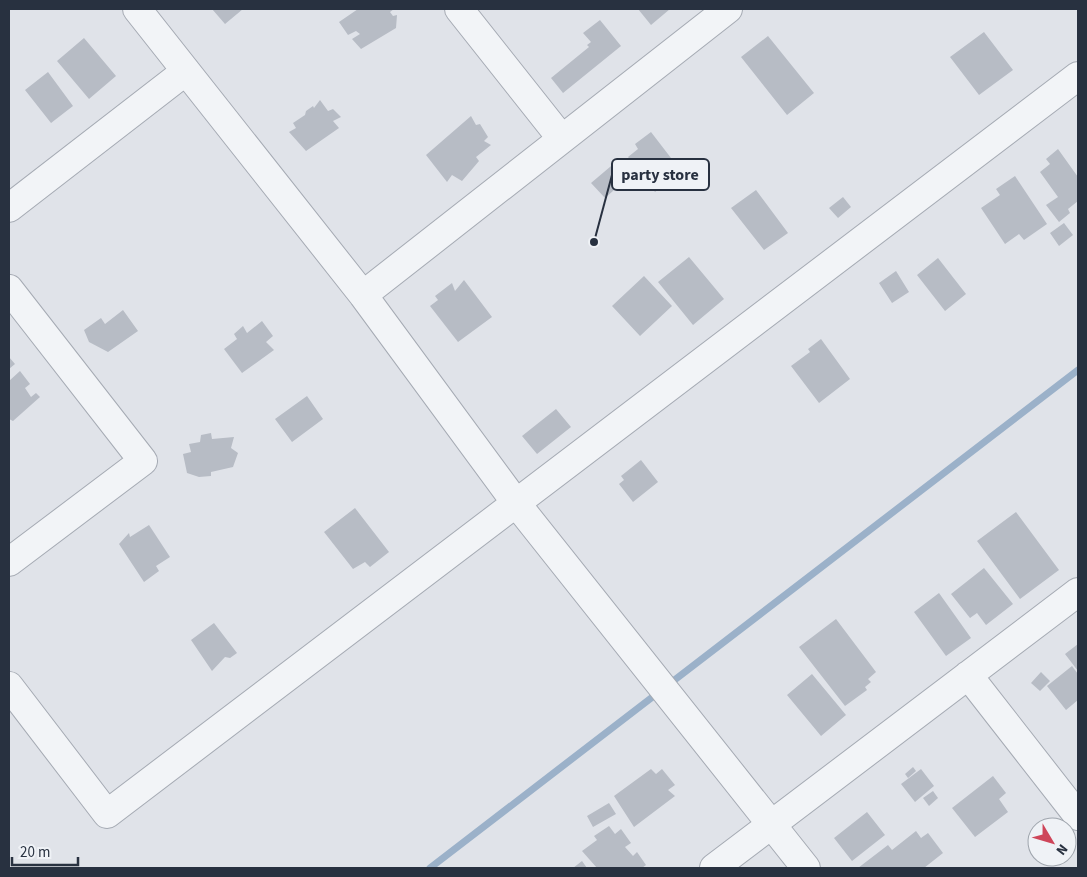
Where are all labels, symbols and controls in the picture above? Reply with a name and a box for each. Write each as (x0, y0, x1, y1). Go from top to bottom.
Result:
callout: party store (612, 159, 709, 190)
text: party store (621, 164, 699, 186)
north arrow (1027, 817, 1077, 867)
scale bar (12, 834, 79, 866)
text: N (1051, 840, 1072, 859)
text: 20 m (20, 842, 50, 863)

